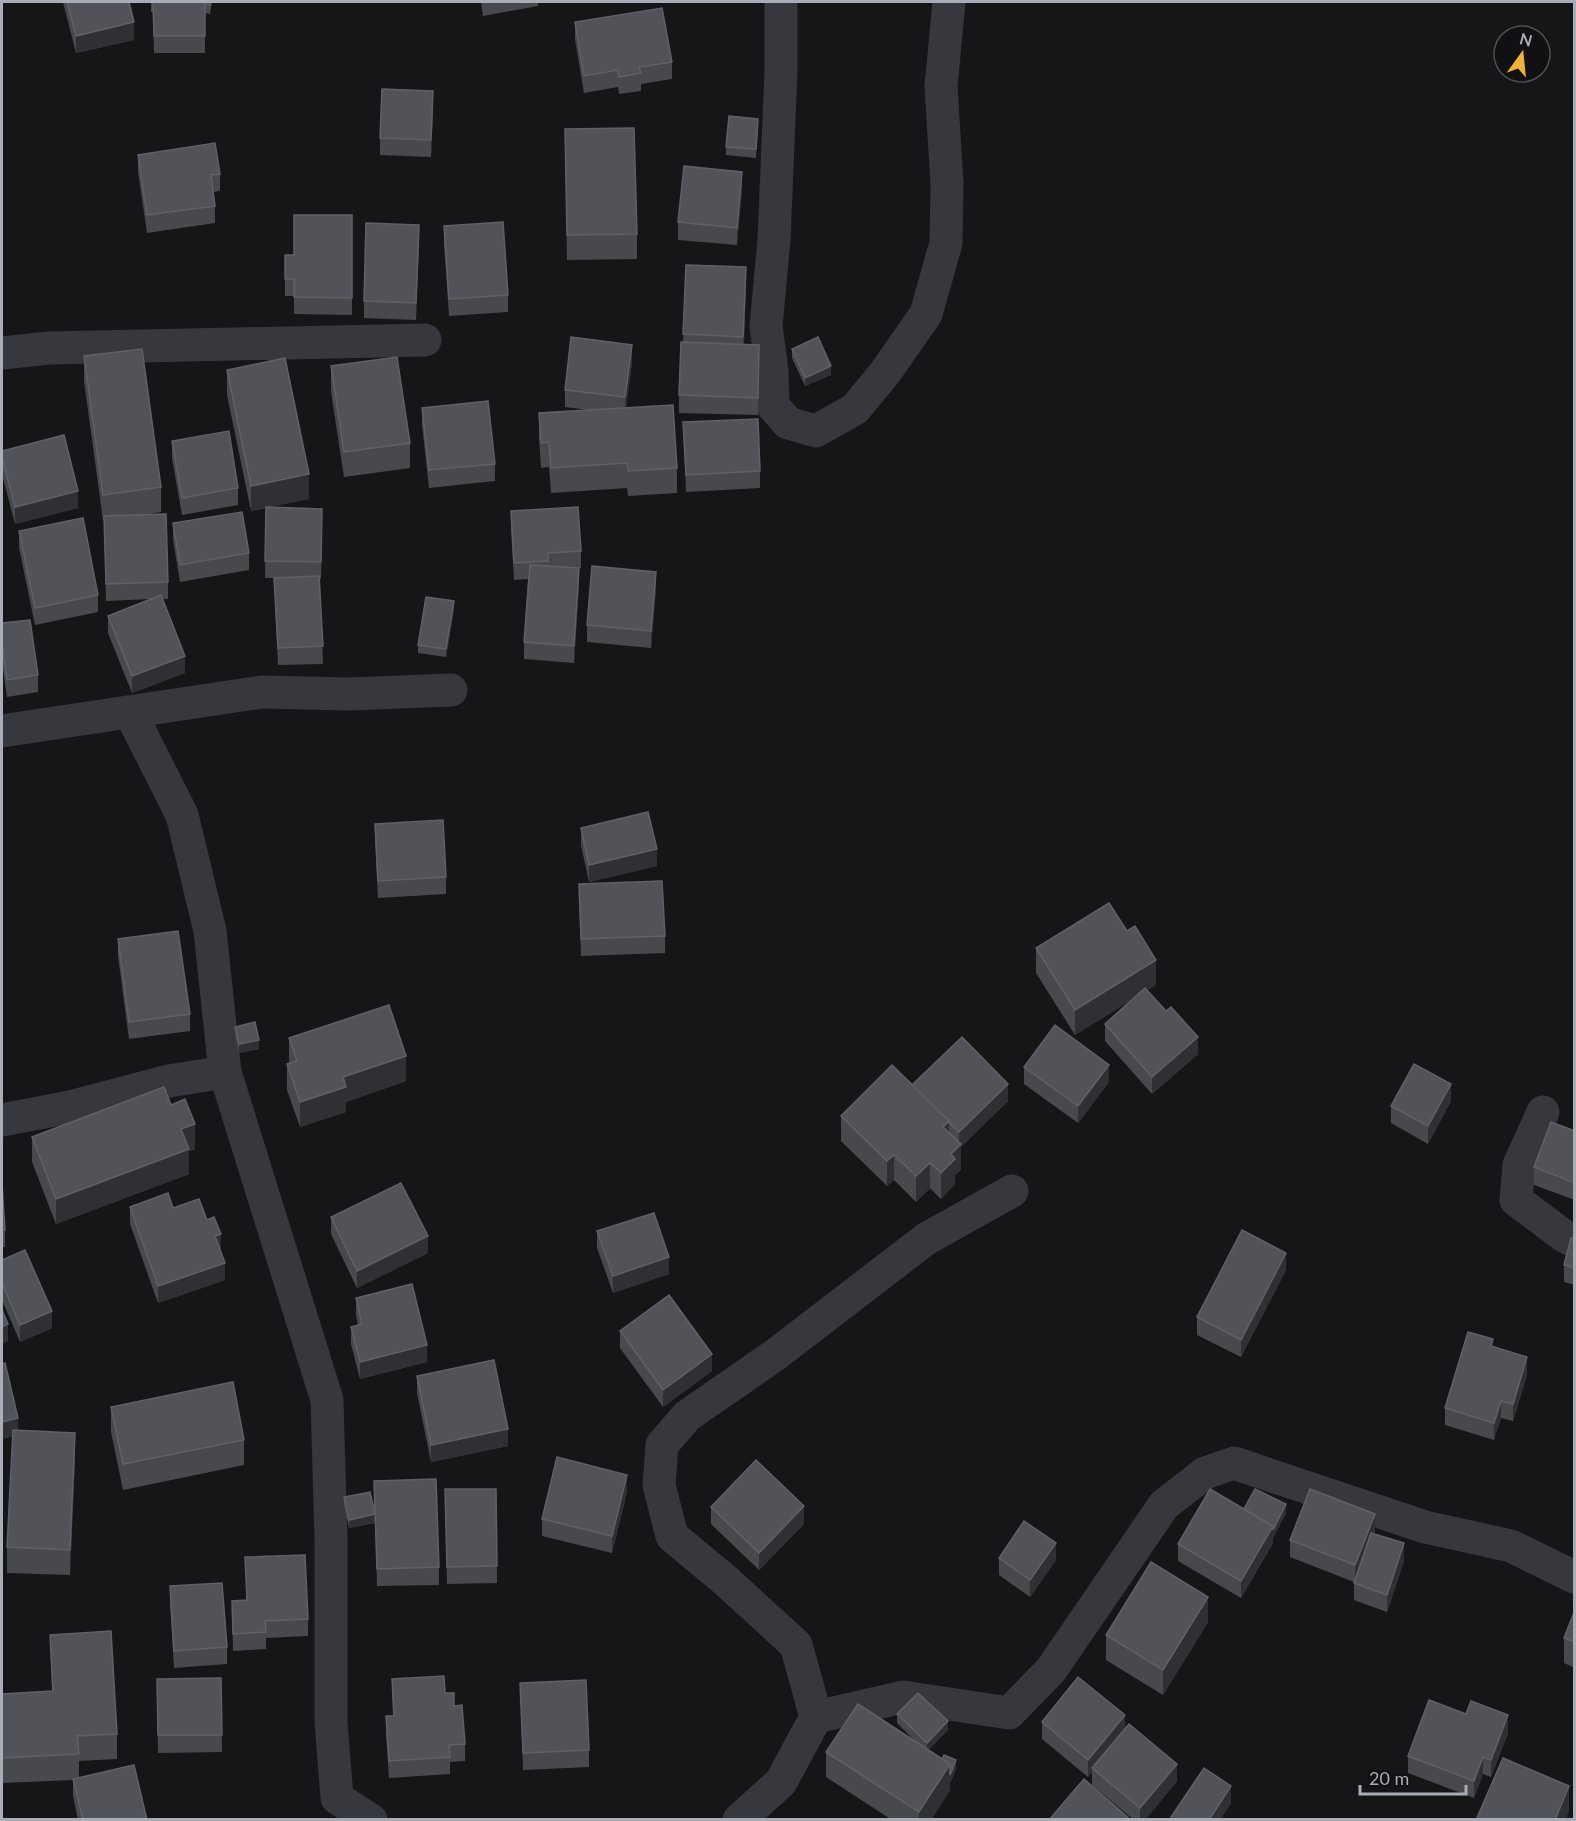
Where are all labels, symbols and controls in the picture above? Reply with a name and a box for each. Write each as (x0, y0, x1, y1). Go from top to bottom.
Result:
north arrow (1492, 24, 1552, 84)
text: N (1518, 28, 1534, 50)
scale bar (1360, 1758, 1466, 1796)
text: 20 m (1369, 1767, 1409, 1789)

